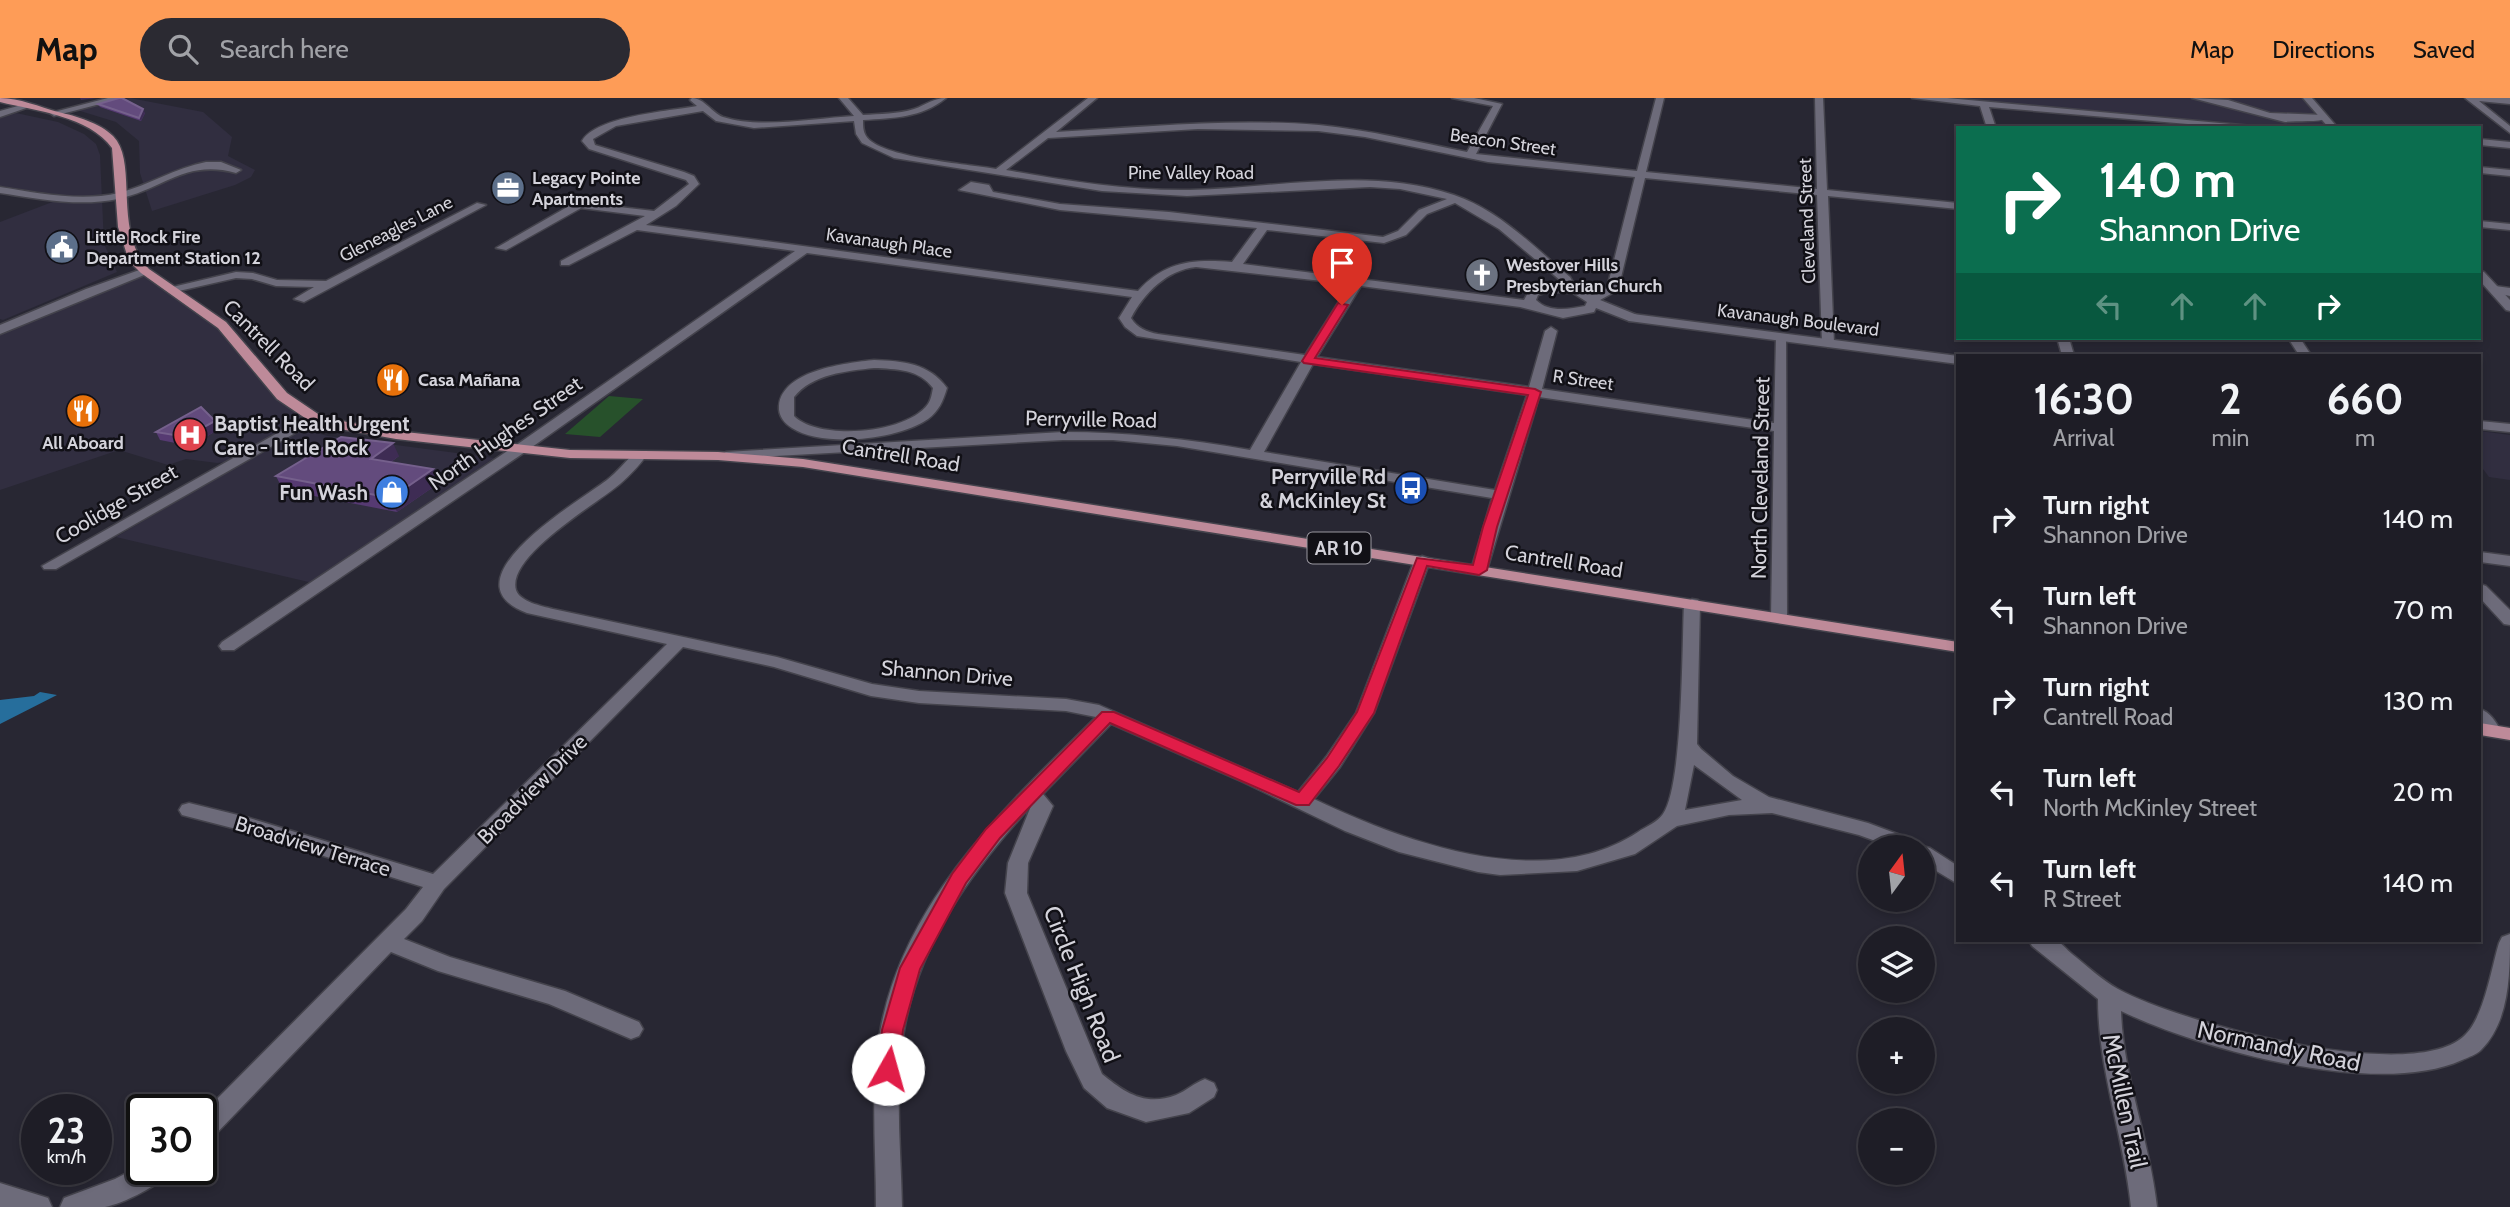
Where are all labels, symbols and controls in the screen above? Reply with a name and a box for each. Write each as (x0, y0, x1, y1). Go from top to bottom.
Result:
search box (140, 18, 630, 81)
text: Map (35, 29, 98, 69)
icon: search (164, 30, 202, 68)
text: Search here (220, 33, 349, 65)
text: Map (2190, 35, 2234, 64)
text: Directions (2272, 35, 2375, 64)
text: Saved (2413, 35, 2475, 64)
street label: Beacon Street (1449, 124, 1557, 160)
text: 140 m (2099, 150, 2236, 209)
icon: right (1984, 154, 2075, 245)
street label: Cleveland Street (1794, 158, 1820, 284)
street label: Pine Valley Road (1128, 162, 1254, 184)
place label: Legacy Pointe Apartments (532, 167, 640, 210)
office icon: Legacy Pointe Apartments (489, 169, 527, 207)
street label: Gleneagles Lane (336, 191, 456, 267)
text: Shannon Drive (2099, 210, 2300, 249)
street label: Kavanaugh Place (825, 223, 953, 263)
place label: Little Rock Fire Department Station 12 (86, 226, 261, 269)
public building icon: Little Rock Fire Department Station 12 (43, 228, 81, 266)
pin (1312, 233, 1372, 305)
icon: arrive (1323, 244, 1361, 282)
place label: Westover Hills Presbyterian Church (1506, 254, 1662, 297)
church icon: Westover Hills Presbyterian Church (1463, 256, 1501, 294)
icon: left (2090, 287, 2128, 325)
icon: ahead (2163, 287, 2201, 325)
icon: ahead (2236, 287, 2274, 325)
icon: right (2309, 287, 2347, 325)
street label: Cantrell Road (218, 294, 320, 396)
street label: Kavanaugh Boulevard (1716, 299, 1880, 341)
restaurant icon: Casa Mañana (374, 361, 412, 399)
street label: R Street (1551, 365, 1615, 395)
place label: Casa Mañana (418, 369, 520, 391)
street label: North Hughes Street (424, 371, 586, 495)
text: 16:30 (2033, 373, 2134, 425)
text: 2 (2219, 373, 2242, 425)
text: 660 (2327, 373, 2404, 425)
street label: North Cleveland Street (1746, 377, 1774, 579)
restaurant icon: All Aboard (64, 392, 102, 430)
street label: Perryville Road (1025, 405, 1157, 433)
place label: Baptist Health Urgent Care - Little Rock (214, 411, 409, 460)
hospital icon: Baptist Health Urgent Care - Little Rock (171, 416, 209, 454)
text: Arrival (2053, 424, 2114, 452)
text: min (2211, 424, 2249, 452)
text: m (2355, 424, 2375, 452)
place label: All Aboard (42, 432, 124, 454)
street label: Cantrell Road (840, 433, 962, 477)
street label: Coolidge Street (51, 459, 181, 549)
place label: Perryville Rd & McKinley St (1260, 464, 1386, 513)
bus stop icon: Perryville Rd & McKinley St (1392, 469, 1430, 507)
shop icon: Fun Wash (373, 473, 411, 511)
place label: Fun Wash (279, 480, 368, 505)
text: Turn right (2043, 489, 2149, 521)
icon: right (1984, 500, 2022, 538)
text: 140 m (2383, 503, 2453, 535)
text: Shannon Drive (2043, 521, 2188, 549)
road number: AR 10 (1308, 533, 1370, 564)
street label: Cantrell Road (1503, 539, 1625, 583)
text: Turn left (2043, 580, 2136, 612)
icon: left (1984, 591, 2022, 629)
text: 70 m (2393, 594, 2453, 626)
text: Shannon Drive (2043, 612, 2188, 640)
street label: Shannon Drive (880, 655, 1014, 691)
text: Turn right (2043, 671, 2149, 703)
icon: right (1984, 682, 2022, 720)
text: 130 m (2384, 685, 2453, 717)
text: Cantrell Road (2043, 703, 2173, 731)
street label: Broadview Drive (472, 729, 592, 849)
text: Turn left (2043, 762, 2136, 794)
icon: left (1984, 773, 2022, 811)
text: 20 m (2393, 776, 2453, 808)
text: North McKinley Street (2043, 794, 2257, 822)
street label: Broadview Terrace (232, 810, 394, 882)
north arrow (1858, 835, 1936, 912)
map controls (1858, 835, 1935, 1185)
text: Turn left (2043, 853, 2136, 885)
icon: left (1984, 864, 2022, 902)
text: 140 m (2383, 867, 2453, 899)
text: R Street (2043, 885, 2121, 913)
street label: Circle High Road (1037, 901, 1127, 1067)
button: layers (1858, 926, 1935, 1003)
street label: Normandy Road (2195, 1015, 2363, 1077)
button: + (1858, 1017, 1935, 1094)
street label: McMillen Trail (2097, 1031, 2153, 1171)
position arrow (851, 1032, 925, 1106)
speed limit sign: 30 (126, 1094, 217, 1185)
button: − (1858, 1108, 1935, 1185)
text: 23 (48, 1109, 85, 1152)
text: km/h (47, 1146, 86, 1168)

